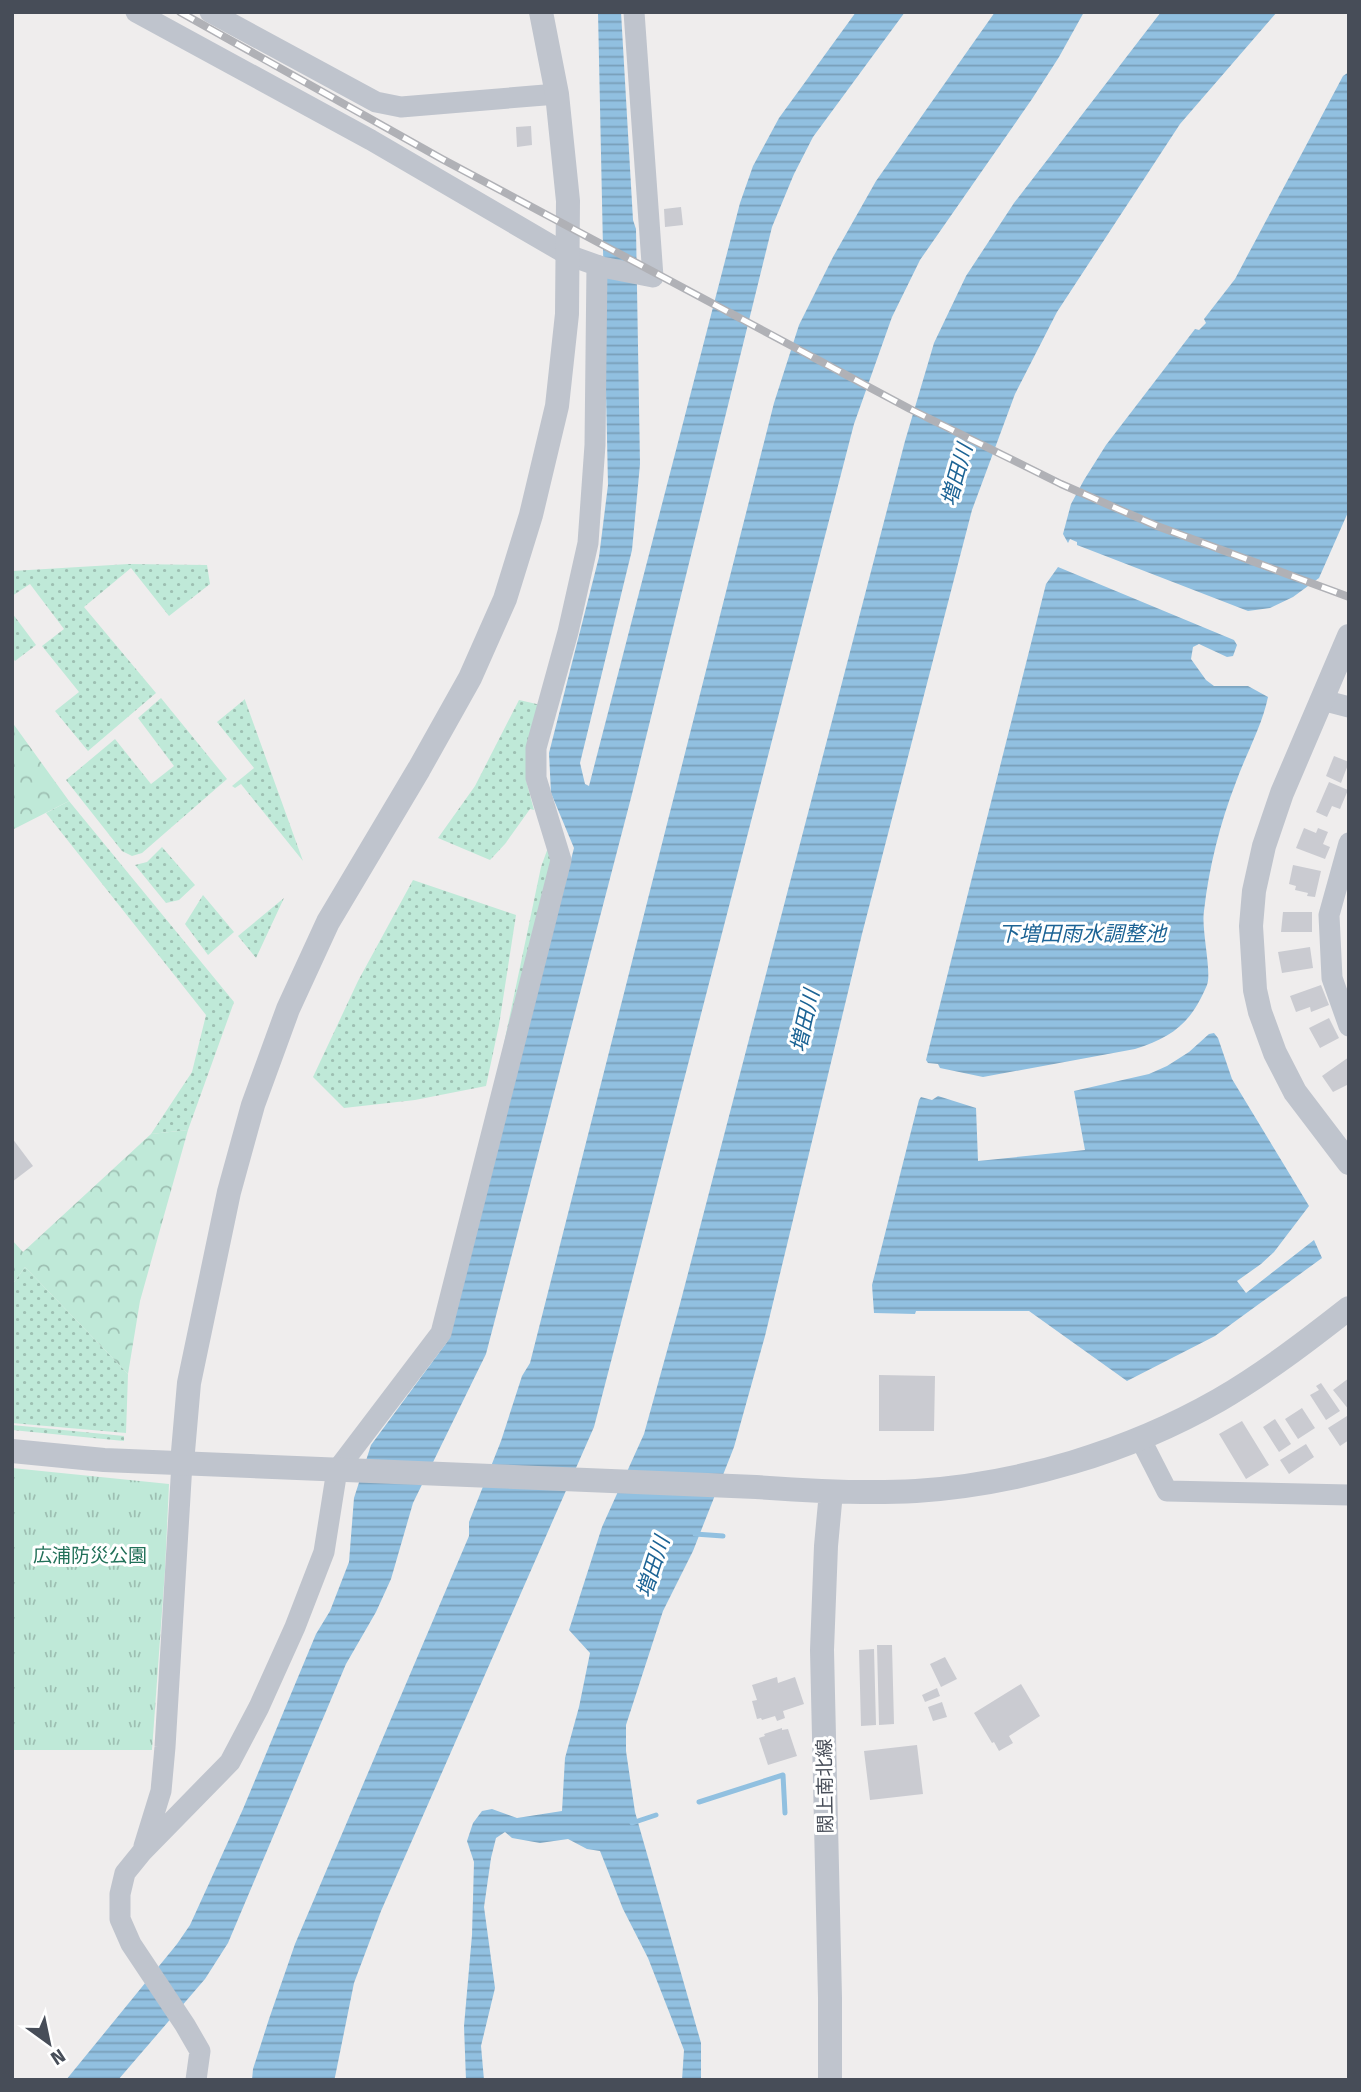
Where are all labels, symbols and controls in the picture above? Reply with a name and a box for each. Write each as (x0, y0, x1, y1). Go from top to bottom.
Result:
water label: 増田川 (936, 439, 979, 509)
water label: 下増田雨水調整池 (998, 921, 1168, 947)
water label: 増田川 (785, 985, 825, 1055)
water label: 増田川 (631, 1531, 676, 1601)
park label: 広浦防災公園 (33, 1544, 147, 1567)
street label: 閖上南北線 (813, 1738, 837, 1834)
north arrow (14, 2008, 84, 2078)
text: N (46, 2044, 70, 2070)

